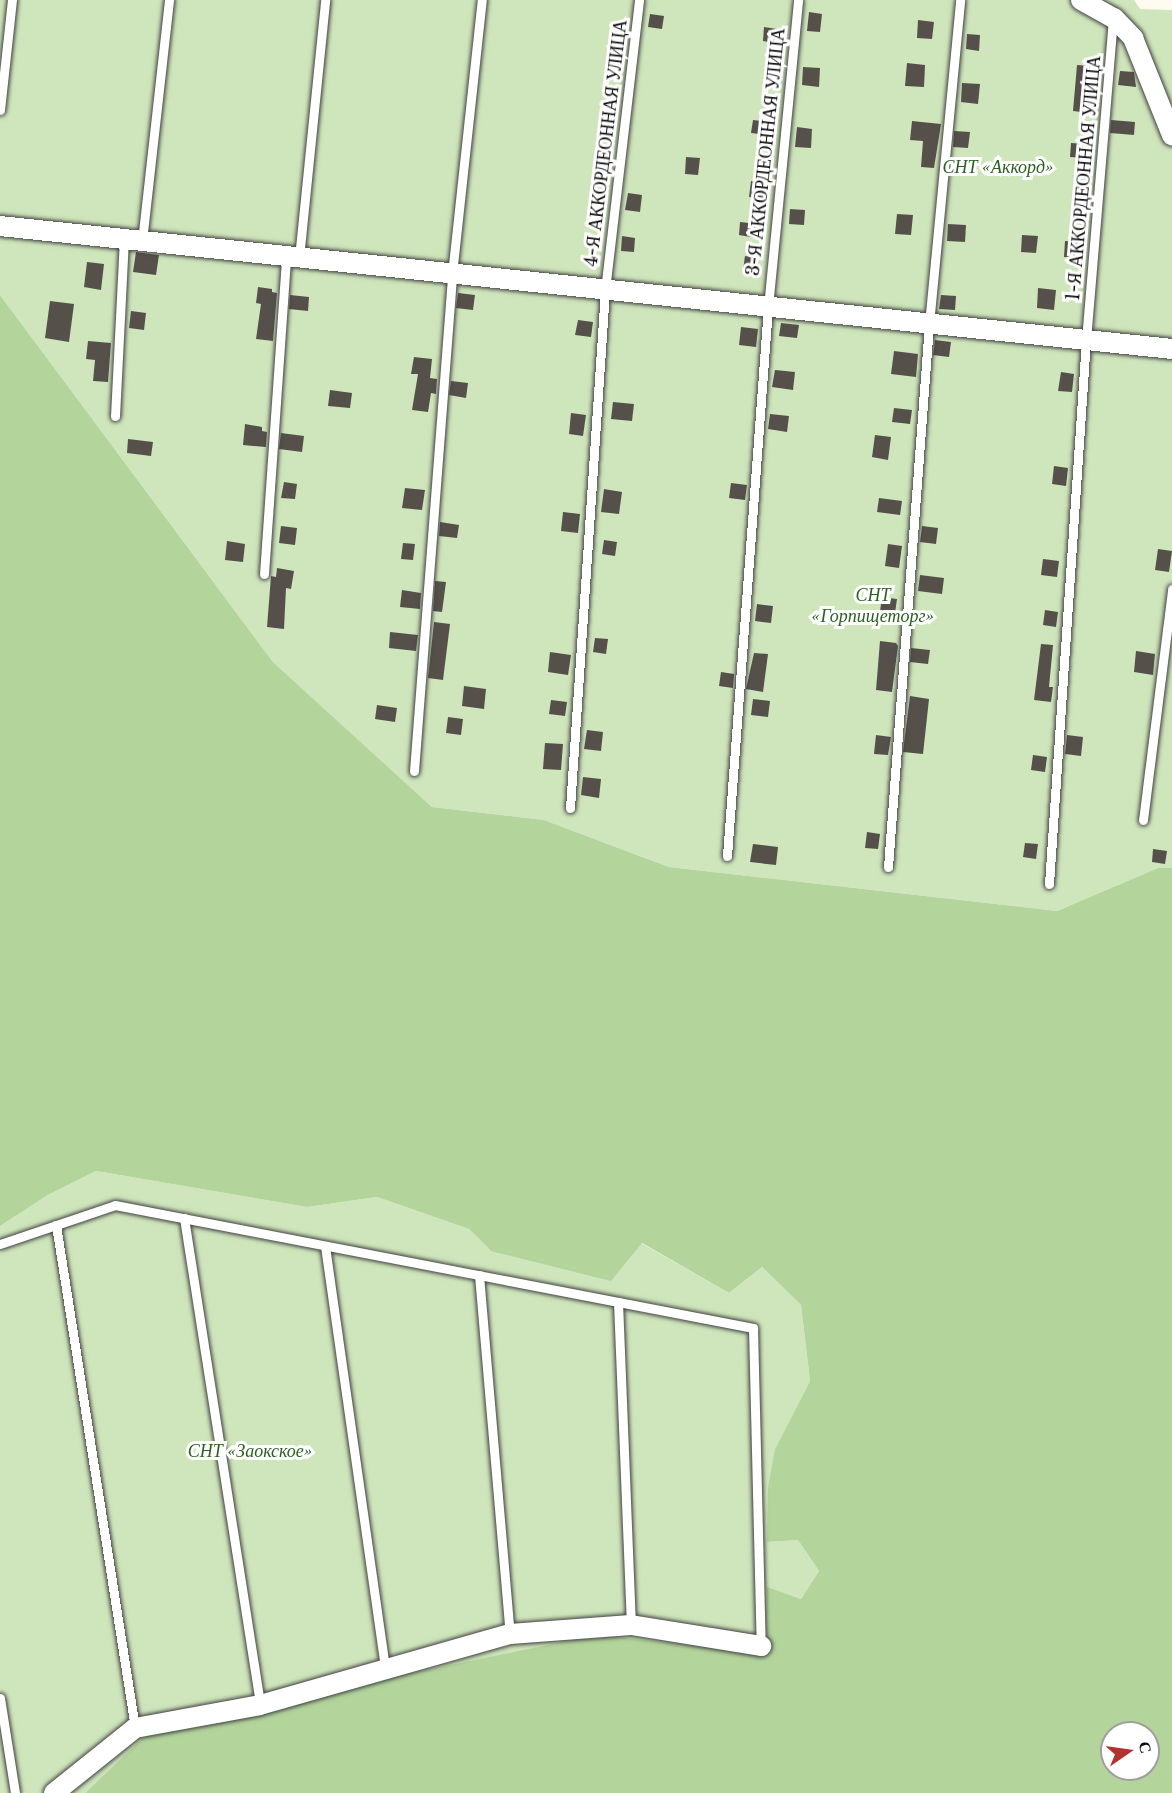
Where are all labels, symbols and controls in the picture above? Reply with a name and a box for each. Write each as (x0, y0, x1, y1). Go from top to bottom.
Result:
street label: 4-Я АККОРДЕОННАЯ УЛИЦА (580, 18, 632, 268)
street label: 3-Я АККОРДЕОННАЯ УЛИЦА (742, 27, 790, 277)
street label: 1-Я АККОРДЕОННАЯ УЛИЦА (1063, 54, 1105, 302)
park label: СНТ «Аккорд» (942, 156, 1054, 178)
park label: СНТ «Горпищеторг» (812, 585, 934, 628)
park label: СНТ «Заокское» (188, 1440, 312, 1462)
north arrow (1100, 1721, 1160, 1781)
text: С (1135, 1740, 1157, 1755)

